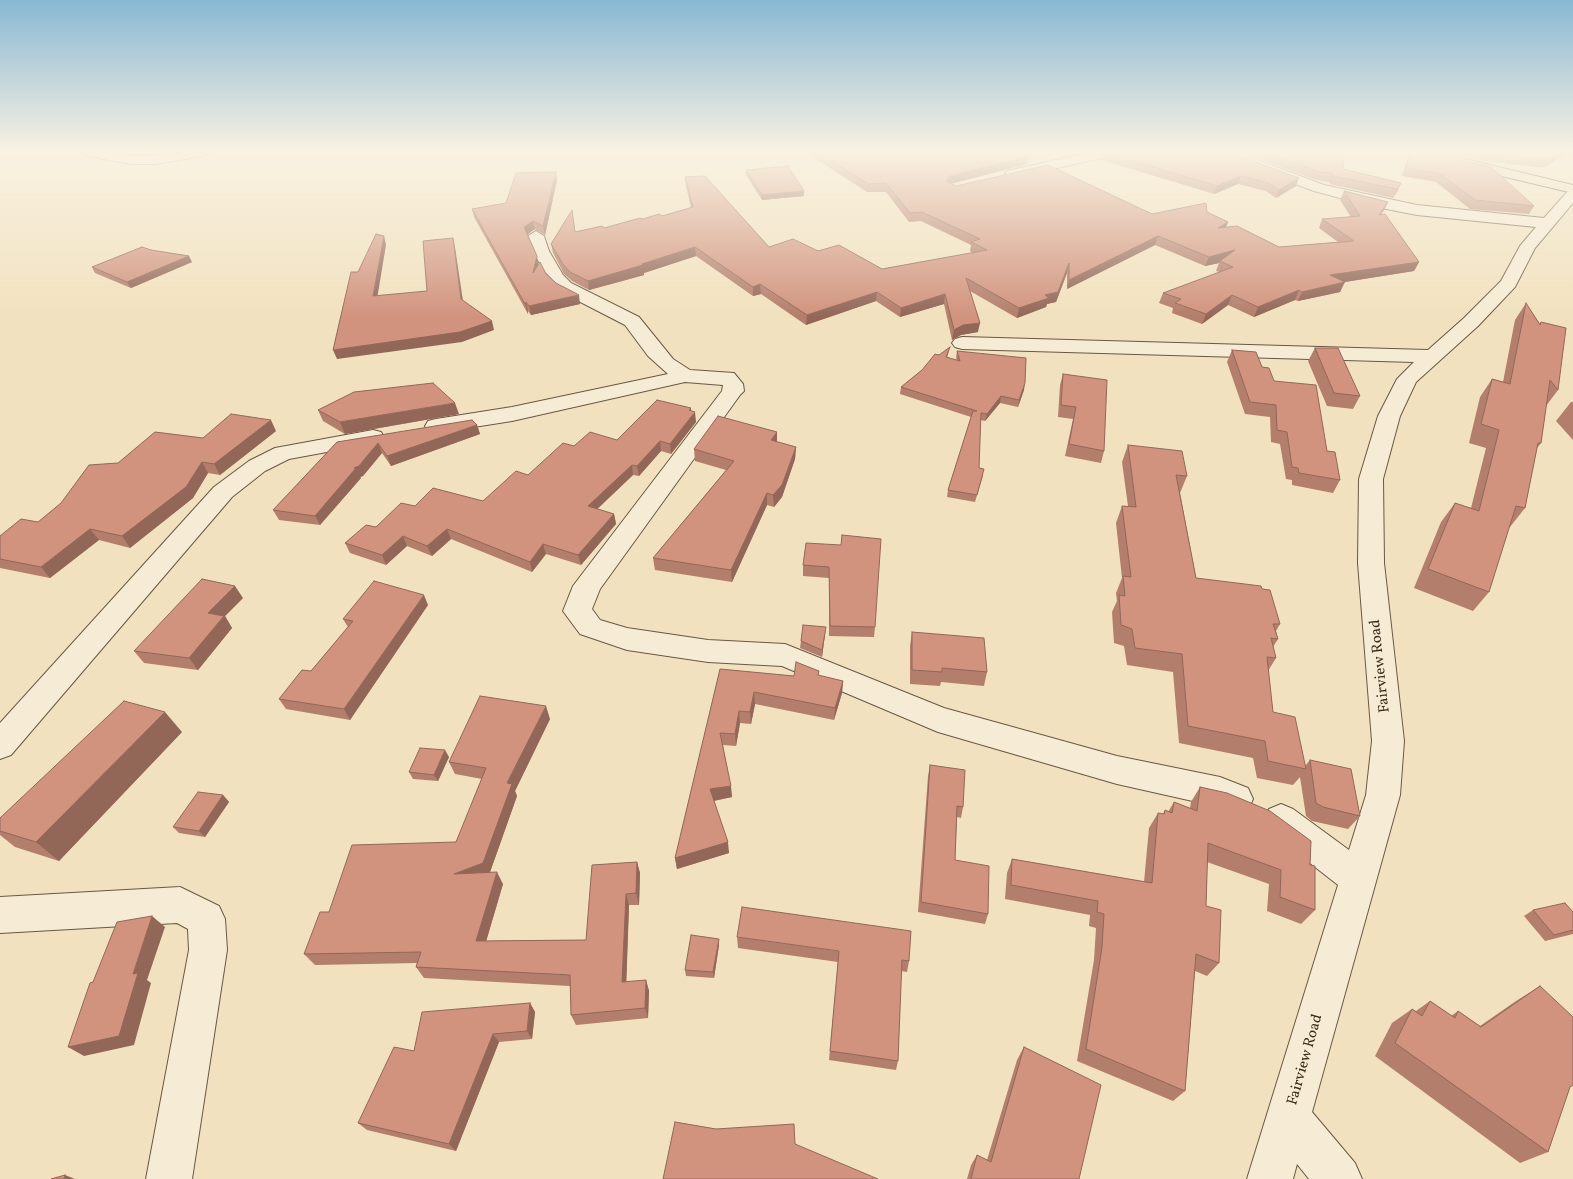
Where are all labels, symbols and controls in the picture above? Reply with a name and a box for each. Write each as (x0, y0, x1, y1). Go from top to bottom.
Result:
street label: Fairview Road (1367, 618, 1395, 714)
street label: Fairview Road (1284, 1012, 1328, 1108)

